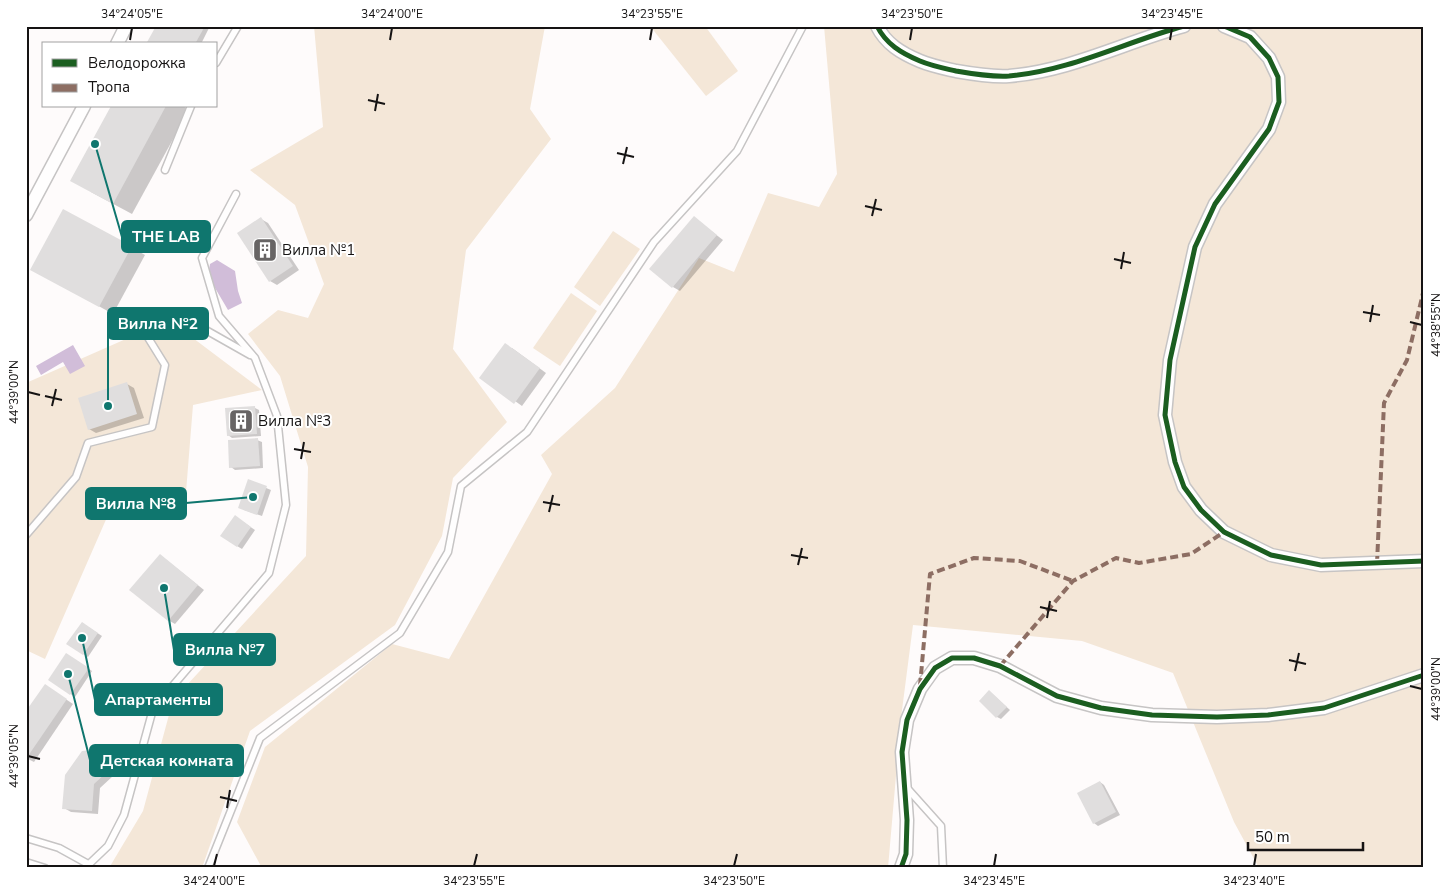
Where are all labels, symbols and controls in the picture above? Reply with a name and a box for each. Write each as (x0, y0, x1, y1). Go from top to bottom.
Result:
text: 34°24'05"E (101, 6, 163, 22)
text: 34°24'00"E (361, 6, 423, 22)
text: 34°23'55"E (621, 6, 683, 22)
text: 34°23'50"E (881, 6, 943, 22)
text: 34°23'45"E (1141, 6, 1203, 22)
legend (42, 42, 218, 108)
text: Велодорожка (88, 53, 186, 73)
text: Тропа (88, 77, 130, 97)
callout: THE LAB (122, 221, 210, 252)
text: THE LAB (132, 226, 200, 248)
building icon: Вилла №1 (252, 237, 278, 263)
place label: Вилла №1 (282, 240, 355, 260)
text: 44°38'55"N (1428, 293, 1444, 357)
callout: Вилла №2 (108, 308, 208, 339)
text: Вилла №2 (118, 313, 198, 335)
text: 44°39'00"N (6, 360, 22, 424)
building icon: Вилла №3 (228, 408, 254, 434)
place label: Вилла №3 (258, 411, 331, 431)
callout: Вилла №8 (86, 488, 186, 519)
text: Вилла №8 (96, 493, 176, 515)
callout: Вилла №7 (174, 634, 275, 665)
text: Вилла №7 (185, 639, 265, 661)
text: 44°39'00"N (1428, 657, 1444, 721)
callout: Апартаменты (95, 684, 222, 715)
text: Апартаменты (105, 689, 211, 711)
text: 44°39'05"N (6, 724, 22, 788)
callout: Детская комната (90, 745, 243, 776)
text: Детская комната (101, 750, 233, 772)
scale bar (1248, 819, 1362, 851)
text: 50 m (1255, 827, 1290, 847)
text: 34°24'00"E (183, 873, 245, 889)
text: 34°23'55"E (443, 873, 505, 889)
text: 34°23'50"E (703, 873, 765, 889)
text: 34°23'45"E (963, 873, 1025, 889)
text: 34°23'40"E (1223, 873, 1285, 889)

